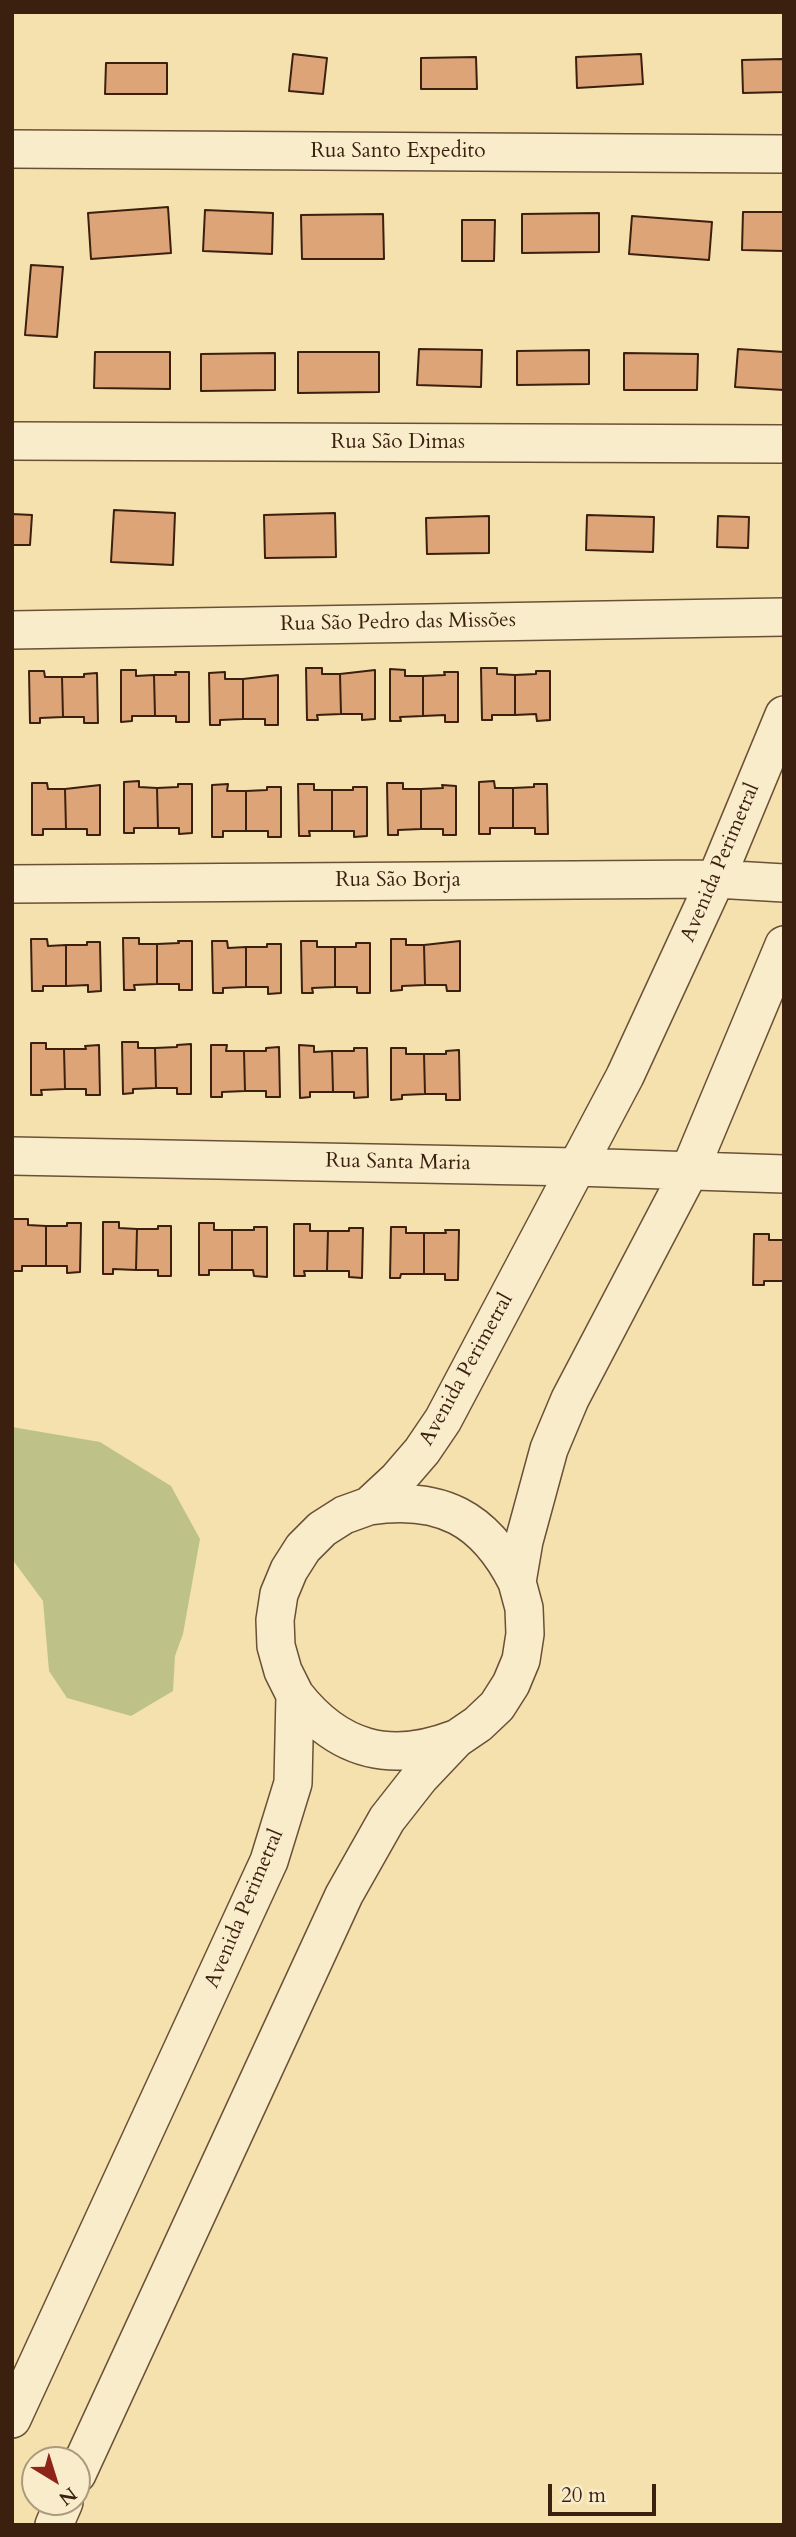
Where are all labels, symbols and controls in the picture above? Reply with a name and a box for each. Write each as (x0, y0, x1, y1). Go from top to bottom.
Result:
street label: Rua Santo Expedito (310, 139, 486, 165)
street label: Rua São Dimas (331, 430, 465, 456)
street label: Rua São Pedro das Missões (280, 608, 516, 638)
street label: Avenida Perimetral (676, 780, 766, 946)
street label: Rua São Borja (335, 868, 461, 894)
street label: Rua Santa Maria (325, 1149, 471, 1177)
street label: Avenida Perimetral (415, 1289, 519, 1451)
street label: Avenida Perimetral (200, 1826, 290, 1992)
north arrow (21, 2446, 91, 2516)
scale bar (551, 2470, 660, 2514)
text: N (53, 2481, 82, 2511)
text: 20 m (561, 2481, 606, 2510)

